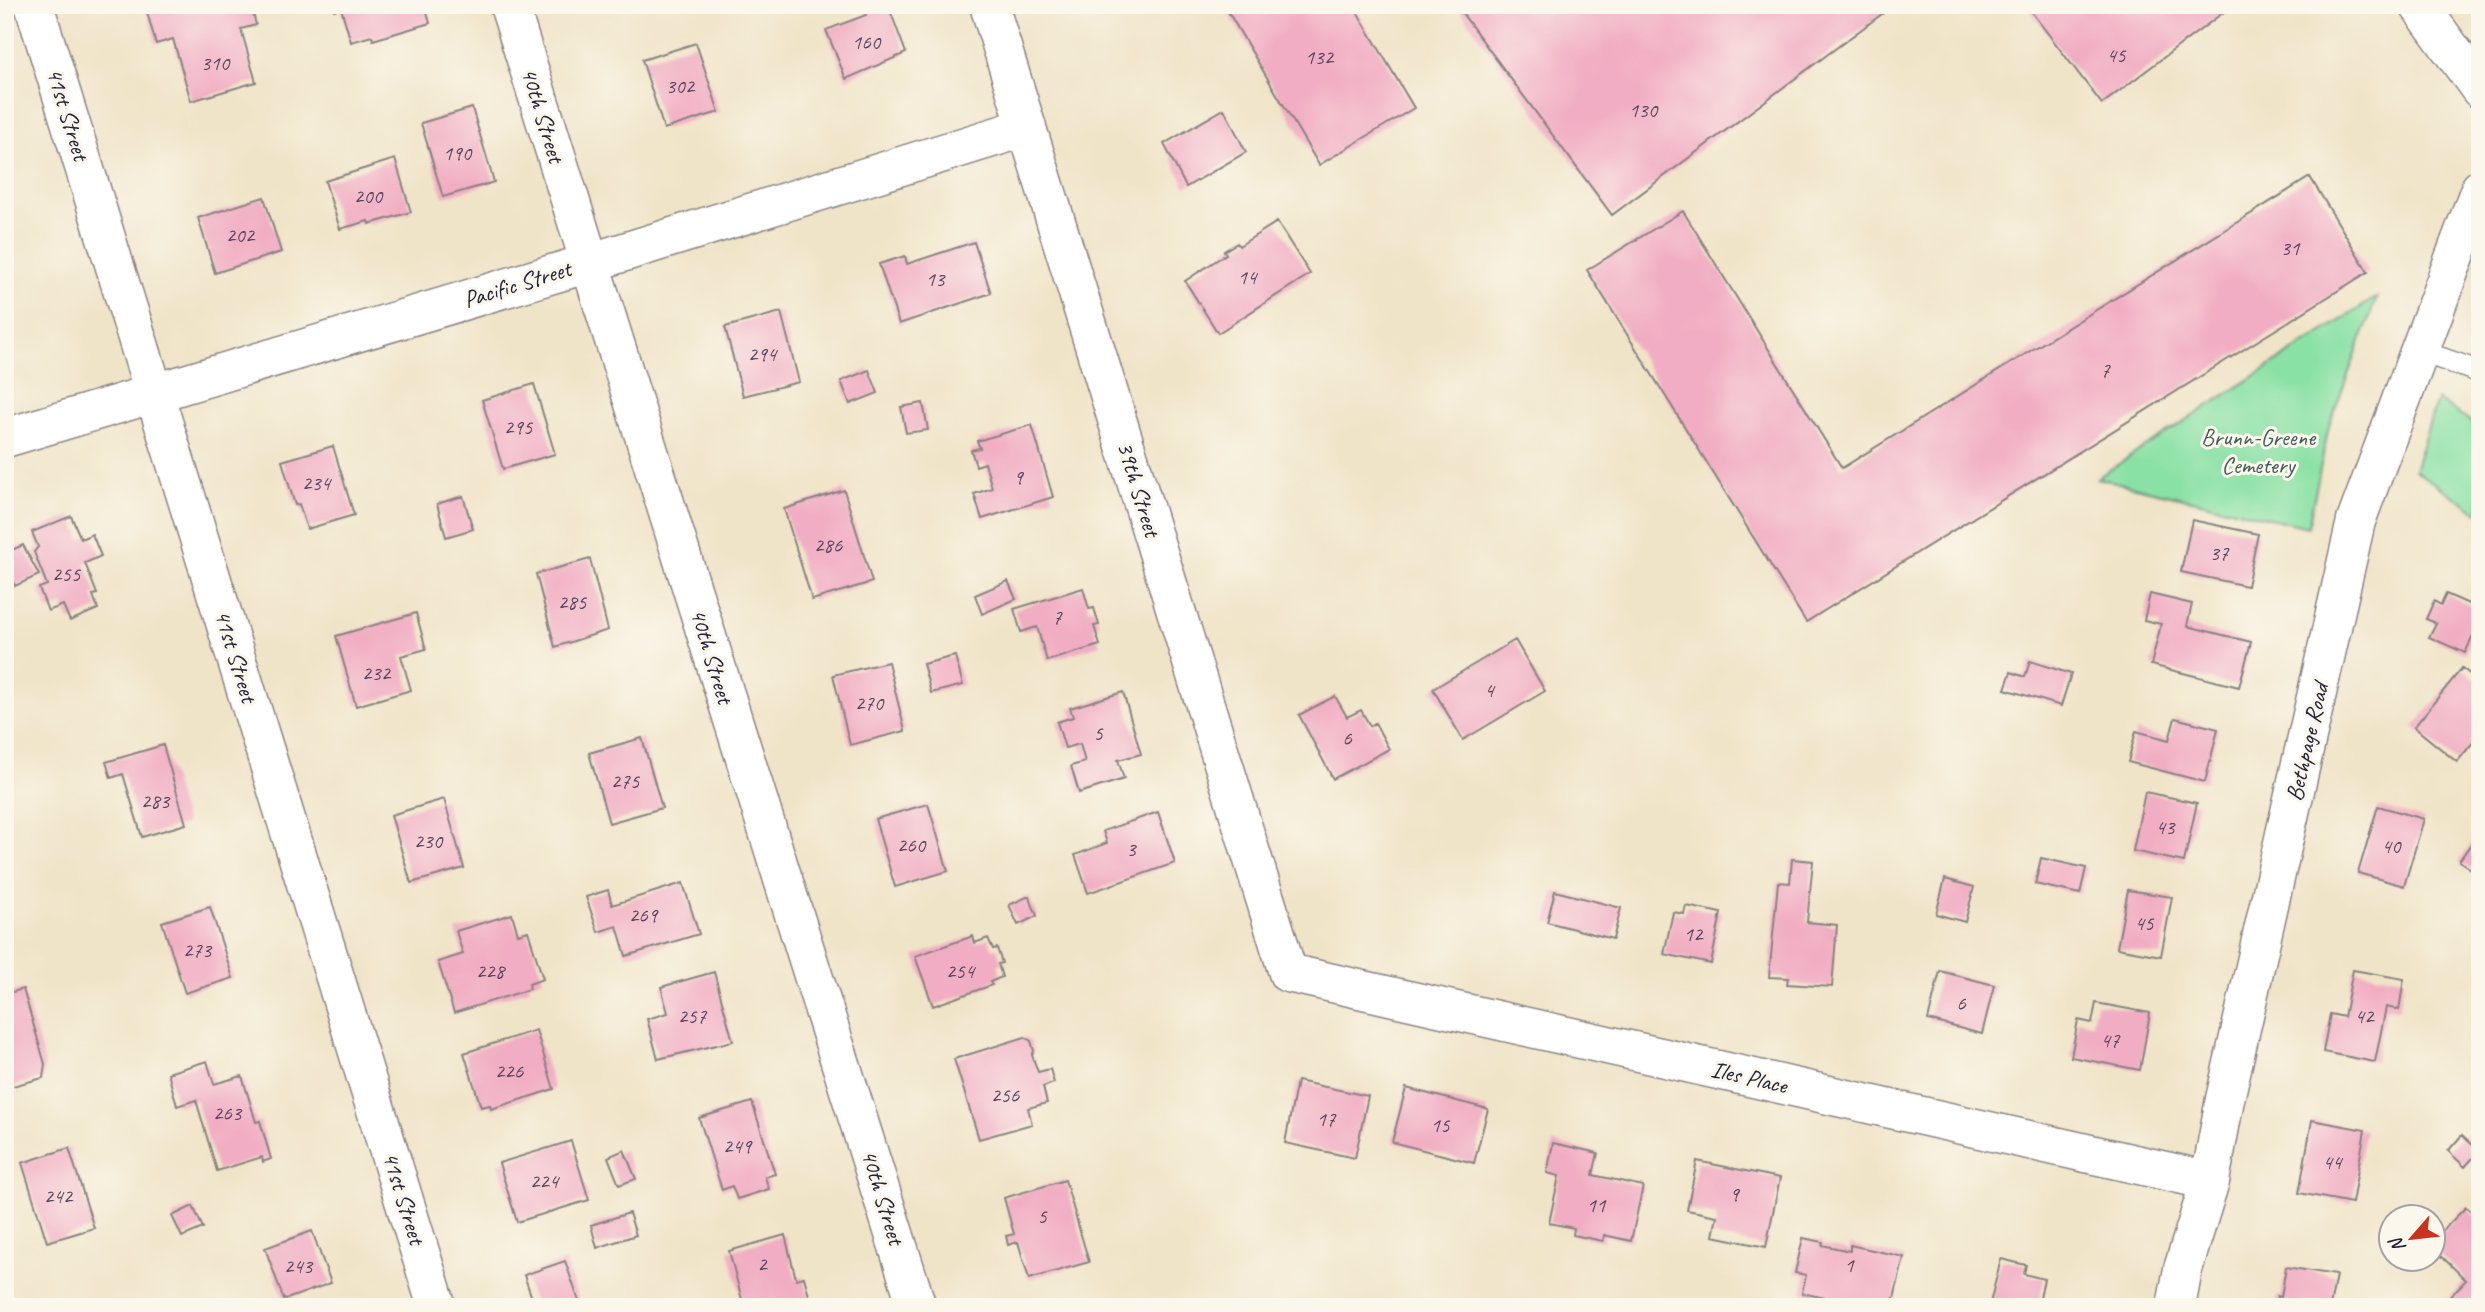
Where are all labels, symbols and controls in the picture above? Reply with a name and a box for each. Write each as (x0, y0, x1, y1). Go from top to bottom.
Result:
house number: 160 (852, 29, 882, 55)
house number: 45 (2107, 42, 2127, 68)
house number: 132 (1305, 44, 1335, 70)
house number: 310 (201, 50, 231, 76)
street label: 41st Street (40, 64, 97, 166)
street label: 40th Street (514, 64, 572, 168)
house number: 302 (666, 73, 696, 99)
house number: 130 (1629, 97, 1659, 123)
house number: 190 (443, 140, 473, 166)
house number: 200 (354, 183, 384, 209)
house number: 202 (226, 222, 256, 248)
house number: 31 (2281, 235, 2301, 261)
street label: Pacific Street (460, 253, 576, 315)
house number: 14 (1238, 264, 1259, 290)
house number: 13 (926, 266, 946, 292)
house number: 294 (748, 341, 779, 367)
house number: 7 (2100, 357, 2111, 383)
house number: 295 (504, 414, 534, 440)
park label: Brunn-Greene Cemetery (2201, 422, 2317, 480)
street label: 39th Street (1110, 438, 1168, 542)
house number: 9 (1013, 464, 1024, 490)
house number: 234 (302, 470, 333, 496)
house number: 286 (814, 532, 843, 558)
house number: 37 (2210, 540, 2230, 566)
house number: 255 (52, 561, 82, 587)
house number: 285 (558, 589, 588, 615)
house number: 7 (1052, 604, 1063, 630)
street label: 40th Street (683, 605, 741, 709)
street label: 41st Street (208, 606, 265, 708)
house number: 232 (362, 660, 392, 686)
house number: 4 (1484, 677, 1496, 703)
street label: Bethpage Road (2279, 677, 2336, 804)
house number: 270 (855, 690, 885, 716)
house number: 5 (1093, 720, 1104, 746)
house number: 6 (1342, 725, 1352, 751)
house number: 275 (611, 768, 641, 794)
house number: 283 (141, 788, 171, 814)
house number: 43 (2156, 814, 2176, 840)
house number: 230 (414, 828, 444, 854)
house number: 260 (897, 832, 927, 858)
house number: 40 (2382, 833, 2402, 859)
house number: 3 (1126, 836, 1137, 862)
house number: 269 (629, 902, 659, 928)
house number: 45 (2135, 910, 2155, 936)
house number: 12 (1684, 921, 1704, 947)
house number: 273 (183, 937, 213, 963)
house number: 228 (476, 958, 507, 984)
house number: 254 (946, 958, 977, 984)
house number: 6 (1956, 990, 1966, 1016)
house number: 257 (678, 1003, 708, 1029)
house number: 42 (2355, 1003, 2375, 1029)
house number: 47 (2101, 1027, 2121, 1053)
street label: Iles Place (1708, 1054, 1792, 1101)
house number: 226 (495, 1058, 524, 1084)
house number: 256 (991, 1082, 1020, 1108)
house number: 263 (213, 1100, 243, 1126)
house number: 17 (1317, 1106, 1337, 1132)
house number: 15 (1431, 1112, 1451, 1138)
house number: 249 (723, 1133, 753, 1159)
street label: 40th Street (854, 1146, 912, 1250)
street label: 41st Street (376, 1148, 433, 1250)
house number: 44 (2323, 1149, 2344, 1175)
house number: 224 (530, 1168, 561, 1194)
house number: 9 (1729, 1181, 1740, 1207)
house number: 242 (44, 1183, 74, 1209)
house number: 11 (1587, 1192, 1607, 1218)
house number: 5 (1037, 1203, 1048, 1229)
north arrow (2376, 1204, 2446, 1274)
text: N (2383, 1232, 2411, 1256)
house number: 2 (757, 1251, 768, 1277)
house number: 1 (1844, 1252, 1855, 1278)
house number: 243 (284, 1253, 314, 1279)

